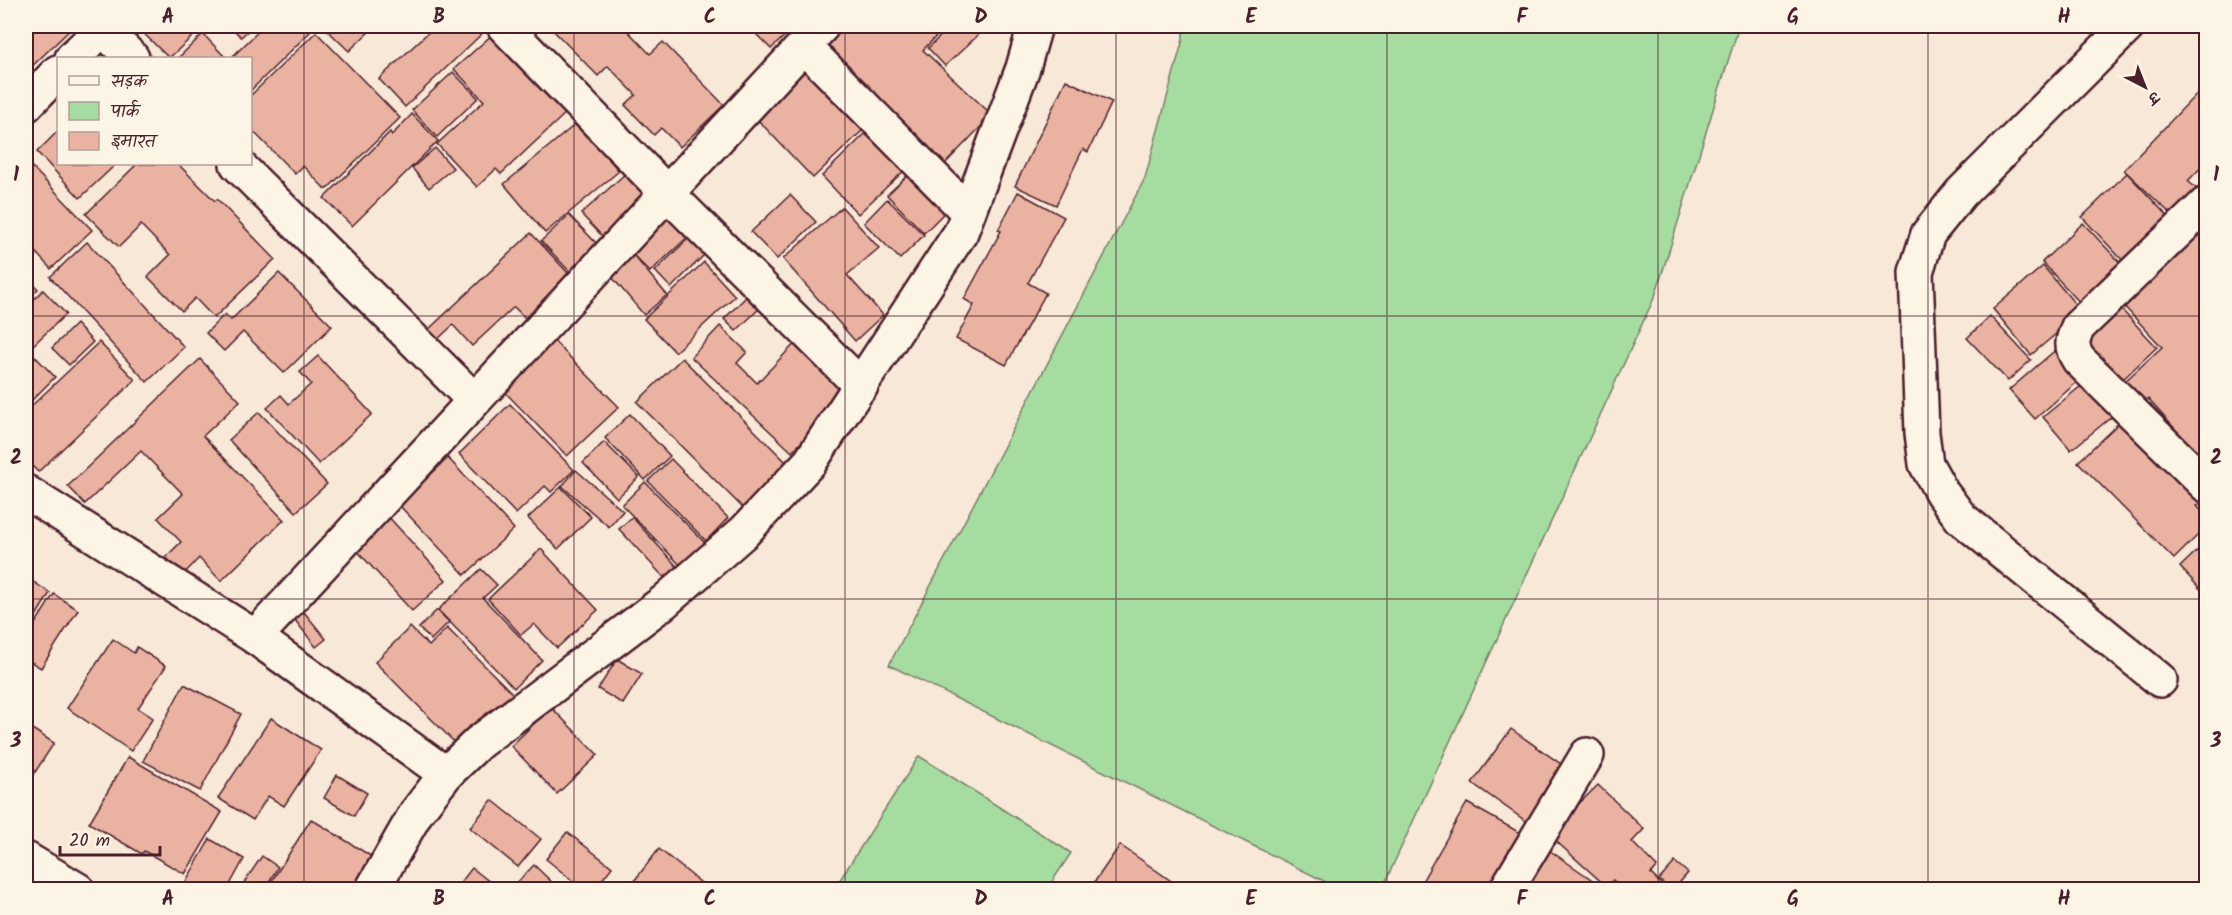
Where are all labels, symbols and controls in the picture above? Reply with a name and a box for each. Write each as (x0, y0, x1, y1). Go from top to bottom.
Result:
text: A (162, 2, 174, 34)
text: B (433, 2, 445, 34)
text: C (704, 2, 716, 34)
text: D (974, 2, 988, 34)
text: E (1245, 2, 1257, 34)
text: F (1517, 2, 1529, 34)
text: G (1787, 2, 1799, 34)
text: H (2057, 2, 2071, 34)
legend (57, 57, 252, 165)
north arrow (2115, 57, 2175, 117)
text: सड़क (111, 68, 149, 97)
text: उ (2140, 84, 2166, 112)
text: पार्क (110, 98, 142, 127)
text: इमारत (111, 128, 159, 157)
text: 1 (13, 160, 19, 192)
text: 1 (2213, 160, 2219, 192)
text: 2 (10, 443, 22, 475)
text: 2 (2210, 443, 2222, 475)
text: 3 (10, 726, 22, 758)
text: 3 (2210, 726, 2222, 758)
scale bar (60, 819, 160, 857)
text: 20 m (69, 827, 110, 856)
text: A (162, 884, 174, 915)
text: B (433, 884, 445, 915)
text: C (704, 884, 716, 915)
text: D (974, 884, 988, 915)
text: E (1245, 884, 1257, 915)
text: F (1517, 884, 1529, 915)
text: G (1787, 884, 1799, 915)
text: H (2057, 884, 2071, 915)

